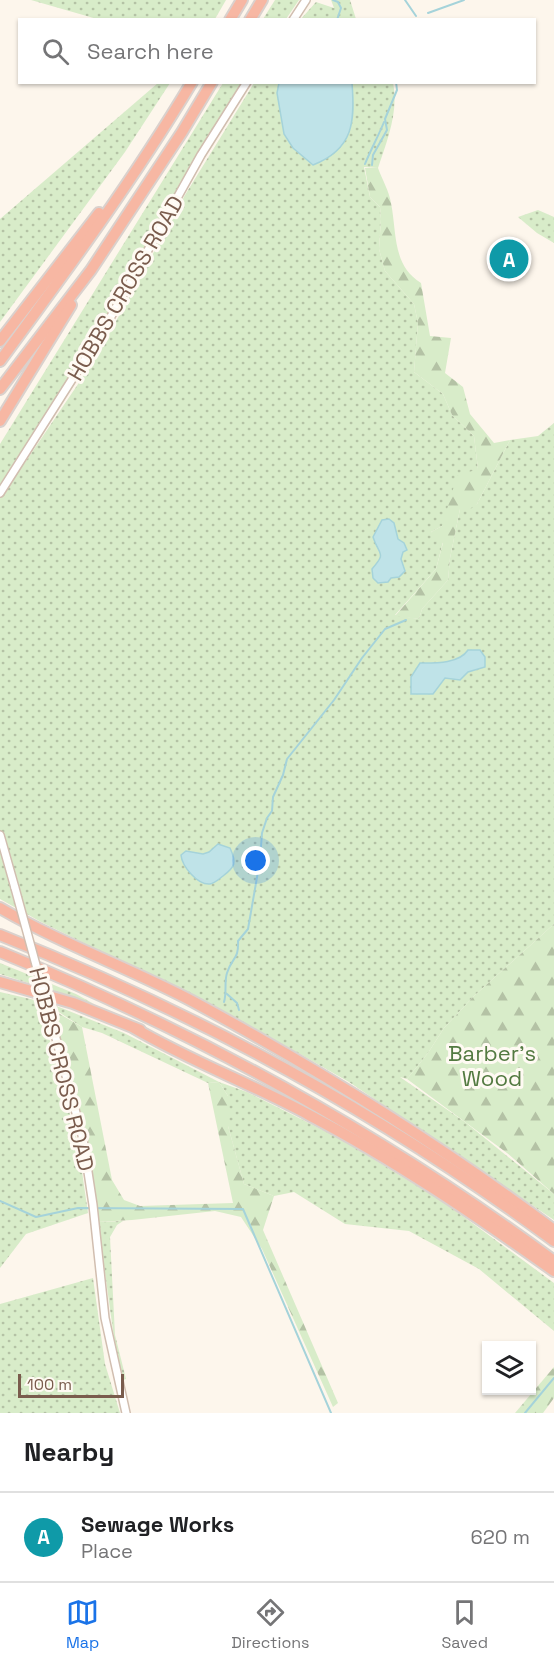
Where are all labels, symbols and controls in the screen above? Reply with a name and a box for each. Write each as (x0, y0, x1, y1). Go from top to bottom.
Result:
search box (18, 18, 536, 84)
icon: search (39, 35, 72, 68)
text: Search here (87, 37, 214, 65)
street label: HOBBS CROSS ROAD (61, 190, 189, 386)
pin: A (490, 236, 528, 282)
your location (241, 846, 270, 875)
street label: HOBBS CROSS ROAD (23, 964, 101, 1174)
park label: Barber's Wood (448, 1039, 536, 1092)
map controls (482, 1341, 536, 1395)
button: layers (482, 1341, 536, 1395)
scale bar (18, 1371, 124, 1398)
text: 100 m (27, 1374, 72, 1395)
text: Nearby (24, 1435, 114, 1469)
text: Sewage Works (81, 1510, 234, 1538)
text: A (37, 1524, 50, 1550)
text: 620 m (471, 1524, 530, 1550)
text: Place (81, 1538, 133, 1564)
tab: Map (66, 1596, 99, 1653)
tab: Directions (231, 1596, 310, 1653)
tab: Saved (441, 1596, 488, 1653)

